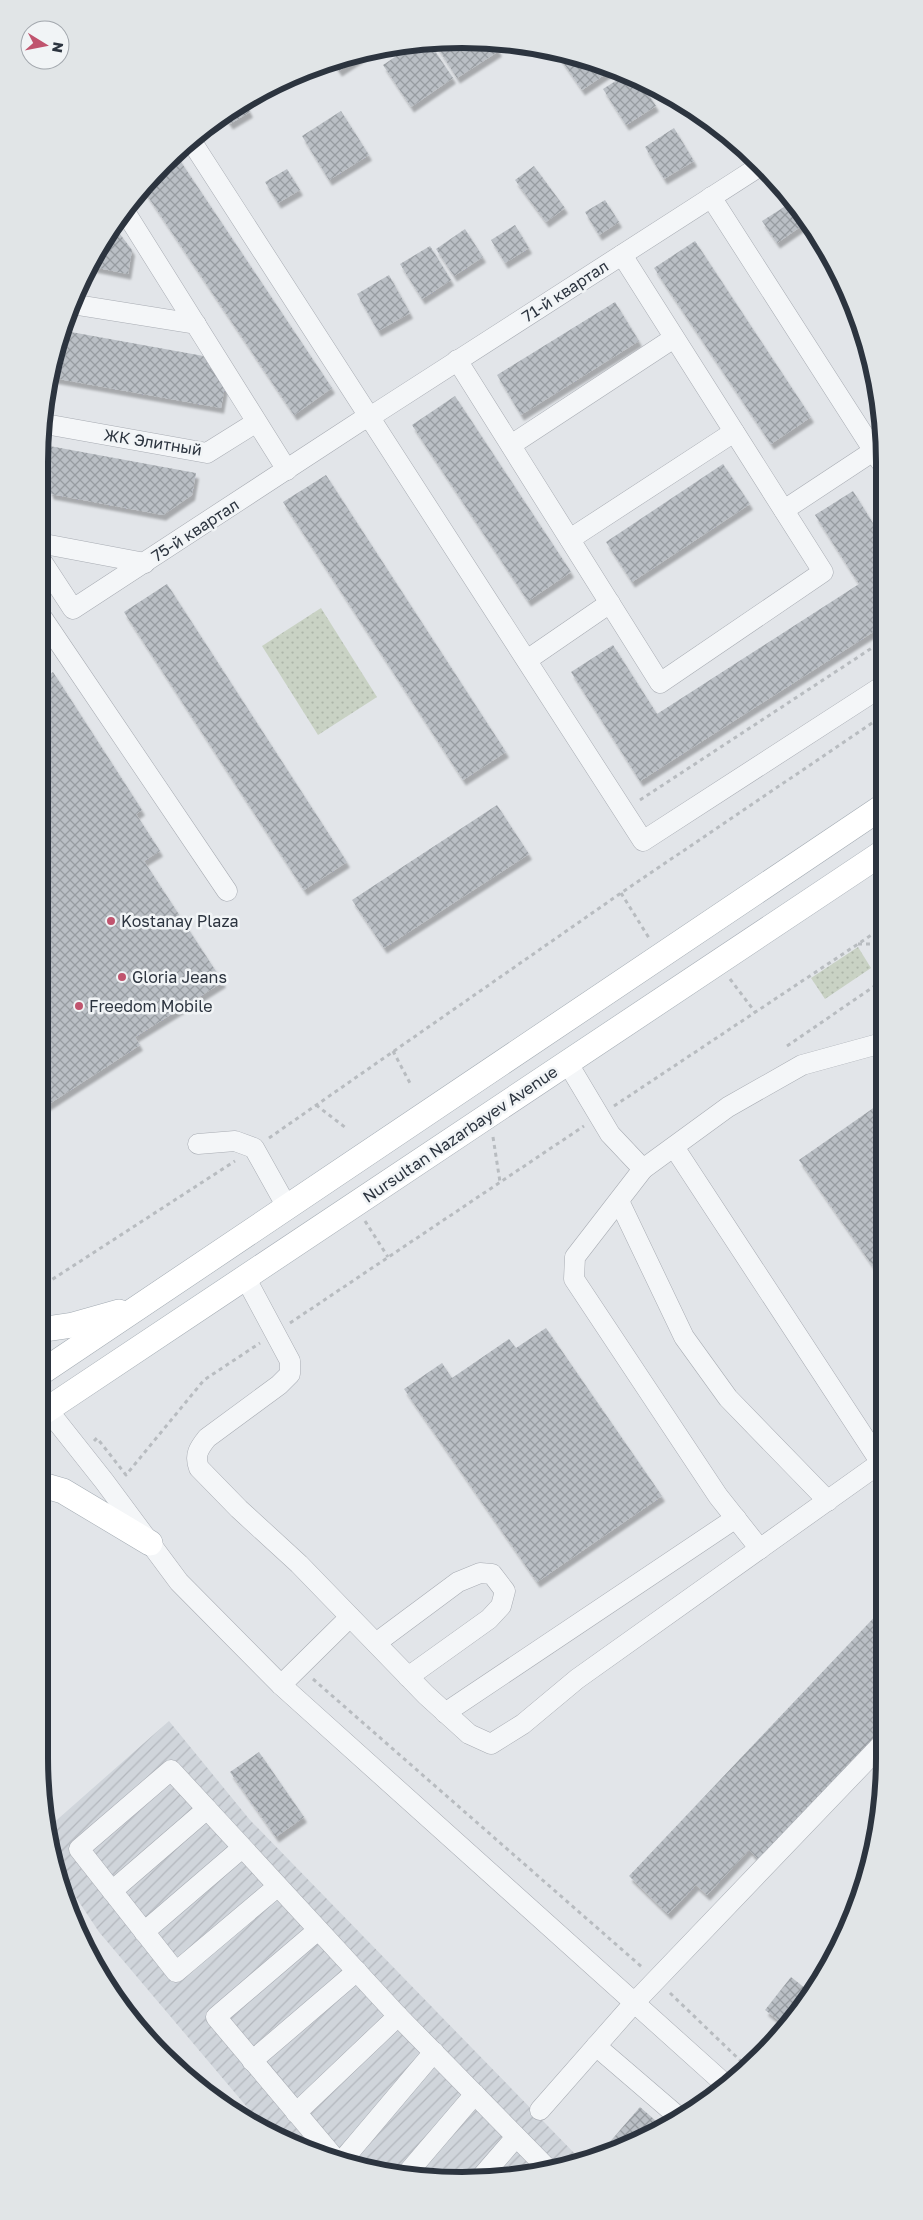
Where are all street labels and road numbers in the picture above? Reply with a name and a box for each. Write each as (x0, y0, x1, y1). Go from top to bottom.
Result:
street label: 71-й квартал (518, 256, 612, 326)
street label: ЖК Элитный (102, 424, 204, 460)
street label: 75-й квартал (147, 494, 243, 566)
street label: Nursultan Nazarbayev Avenue (359, 1061, 561, 1207)

